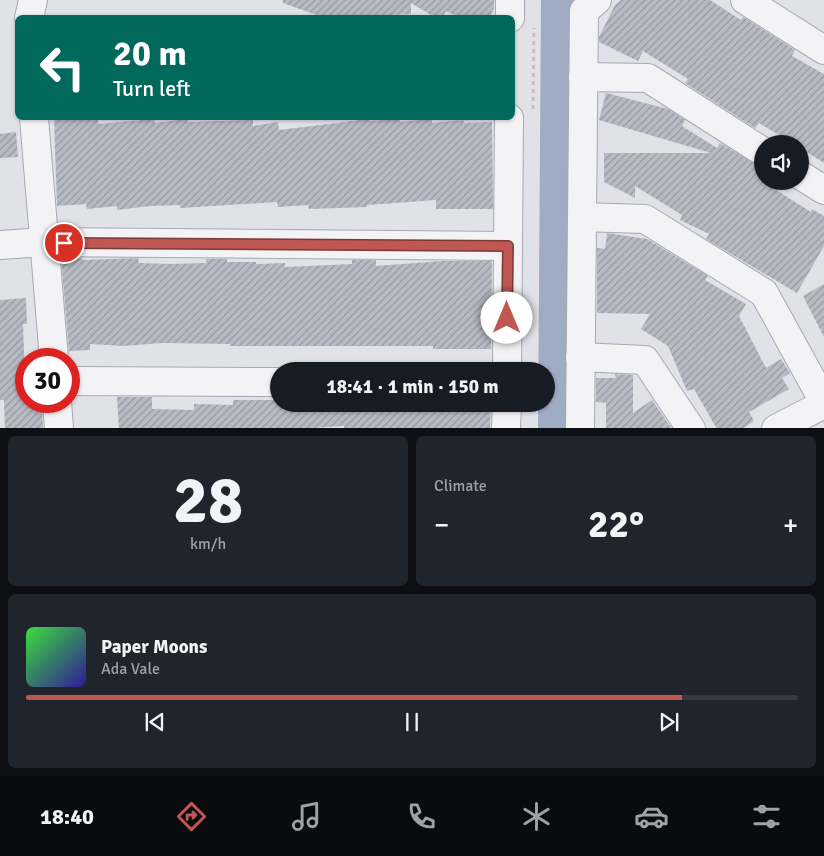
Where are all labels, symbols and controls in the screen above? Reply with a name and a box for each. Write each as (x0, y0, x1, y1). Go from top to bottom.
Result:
text: 20 m (113, 32, 187, 75)
icon: left (30, 35, 95, 100)
text: Turn left (113, 75, 191, 102)
map controls (754, 135, 809, 190)
button: sound (754, 135, 809, 190)
pin (43, 222, 85, 264)
icon: arrive (50, 229, 78, 257)
position arrow (480, 291, 532, 343)
speed limit sign: 30 (15, 348, 80, 413)
text: 18:41 · 1 min · 150 m (326, 375, 499, 399)
text: 28 (173, 461, 243, 541)
text: Climate (434, 476, 487, 496)
text: 22° (588, 501, 644, 548)
text: − (434, 508, 449, 542)
text: + (783, 508, 798, 542)
text: km/h (190, 534, 226, 554)
text: Paper Moons (101, 635, 207, 659)
text: Ada Vale (101, 659, 160, 679)
icon: previous (141, 708, 169, 736)
icon: pause (398, 708, 426, 736)
icon: next (655, 708, 683, 736)
icon: directions (174, 799, 209, 834)
icon: music (289, 799, 324, 834)
icon: phone (404, 799, 439, 834)
icon: climate (519, 799, 554, 834)
icon: car (634, 799, 669, 834)
icon: filters (749, 799, 784, 834)
text: 18:40 (40, 803, 94, 830)

